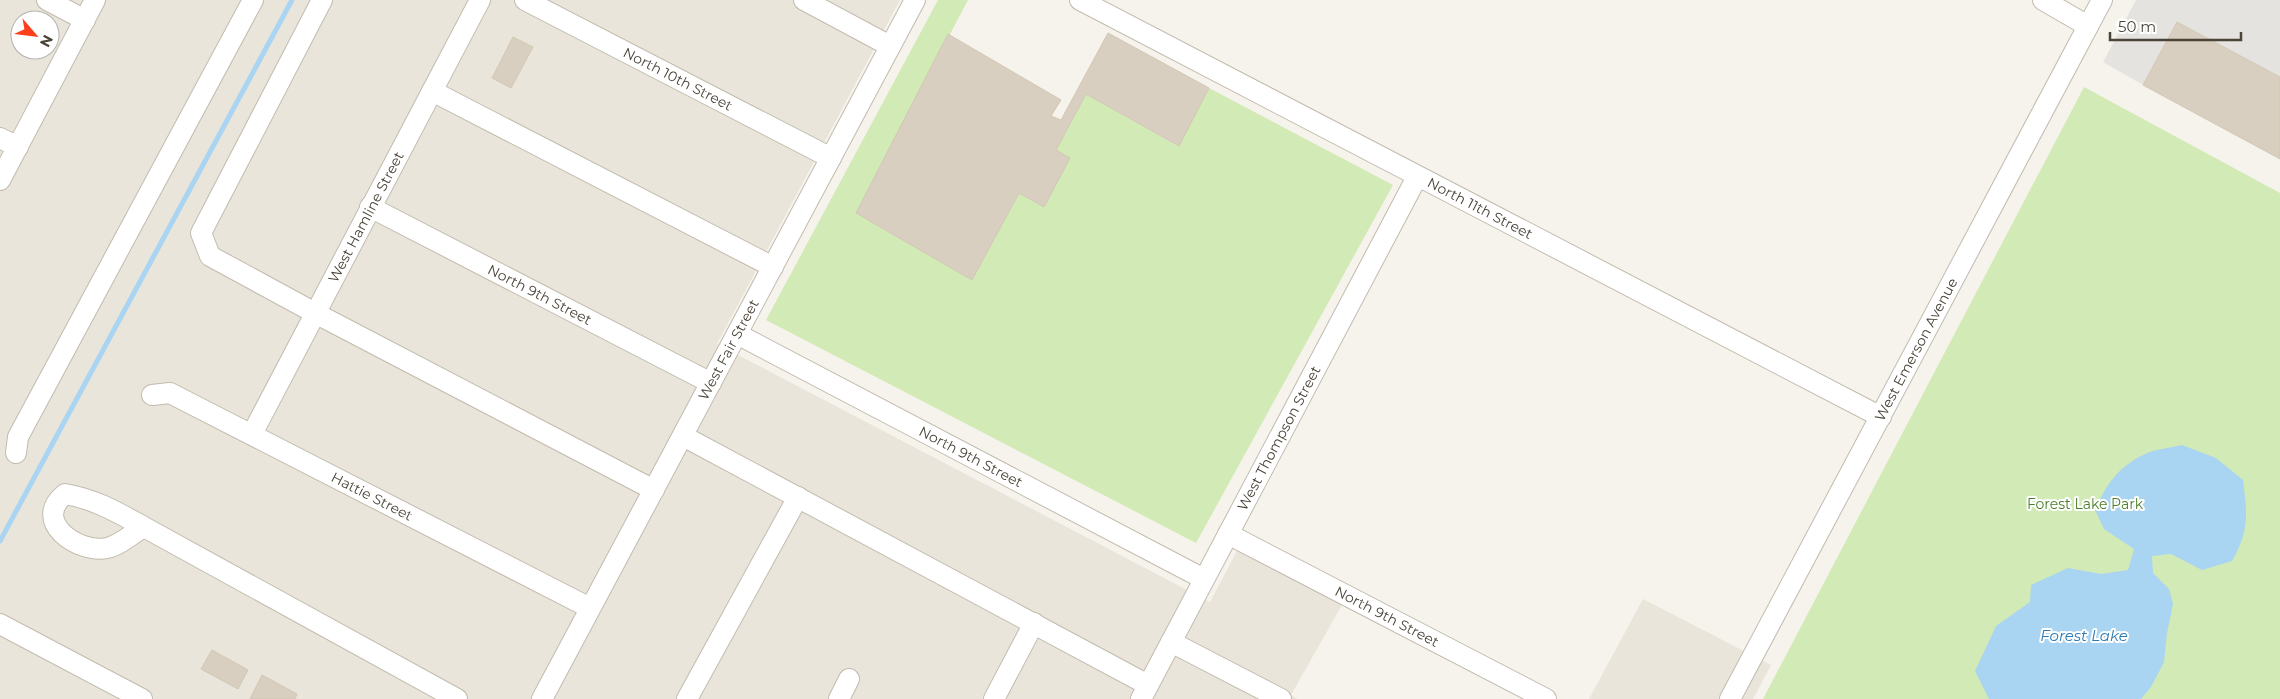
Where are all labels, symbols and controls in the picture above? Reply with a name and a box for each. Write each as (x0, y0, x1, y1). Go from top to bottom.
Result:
north arrow (10, 10, 60, 60)
scale bar (2110, 10, 2241, 42)
text: 50 m (2118, 17, 2156, 36)
text: N (36, 32, 57, 50)
street label: North 10th Street (620, 43, 736, 115)
street label: West Hamline Street (324, 148, 408, 286)
street label: North 11th Street (1424, 173, 1536, 243)
street label: North 9th Street (485, 260, 595, 329)
street label: West Emerson Avenue (1871, 275, 1961, 424)
street label: West Fair Street (694, 296, 763, 403)
street label: West Thompson Street (1233, 362, 1325, 514)
street label: North 9th Street (916, 422, 1026, 491)
street label: Hattie Street (328, 468, 416, 525)
park label: Forest Lake Park (2027, 495, 2144, 513)
street label: North 9th Street (1332, 582, 1442, 651)
water label: Forest Lake (2040, 626, 2128, 645)

